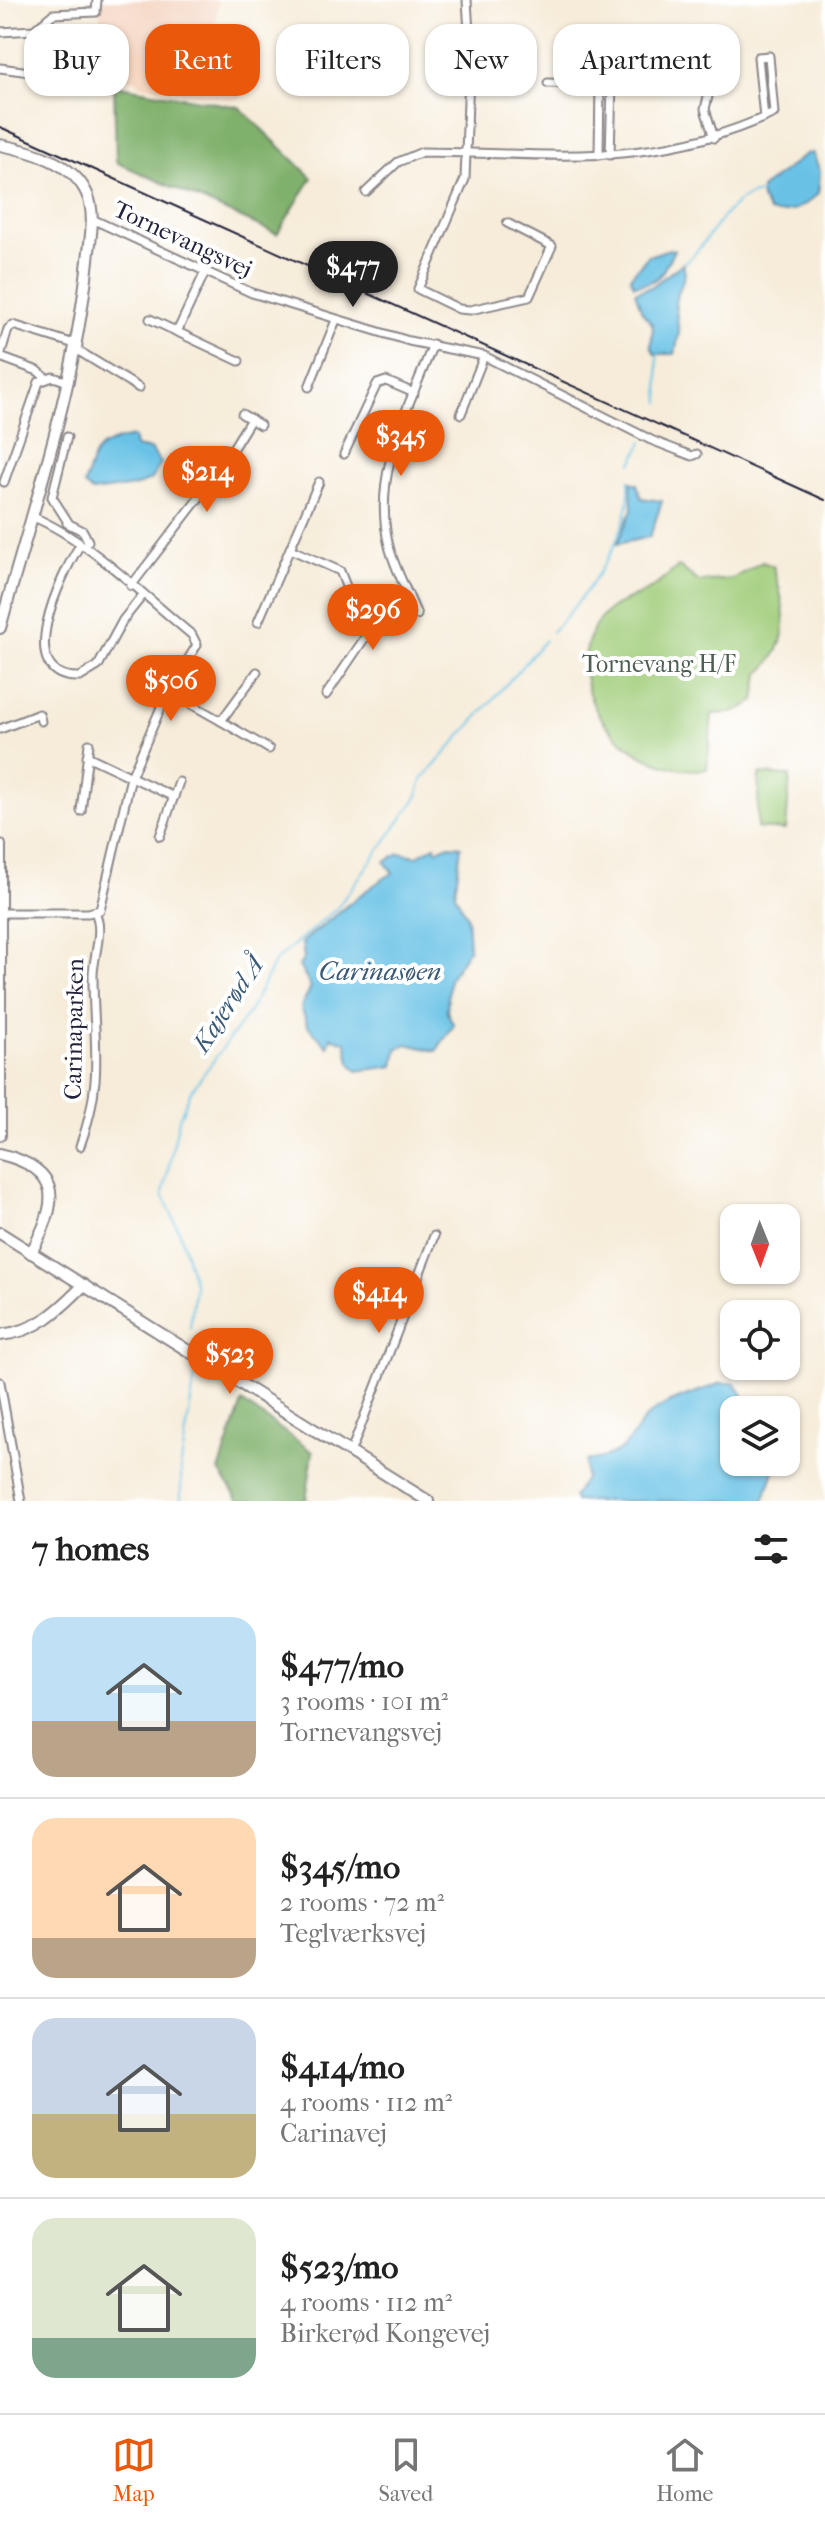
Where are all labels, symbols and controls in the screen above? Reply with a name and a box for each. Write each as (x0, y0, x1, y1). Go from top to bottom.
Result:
chip: Buy (24, 24, 129, 96)
chip: Rent (145, 24, 260, 96)
chip: Filters (276, 24, 409, 96)
chip: New (425, 24, 537, 96)
chip: Apartment (553, 24, 740, 96)
street label: Tornevangsvej (109, 195, 257, 283)
pin: $477 (306, 241, 400, 309)
text: $477 (326, 251, 380, 282)
pin: $345 (354, 410, 448, 478)
text: $345 (376, 420, 426, 451)
pin: $214 (160, 446, 254, 514)
text: $214 (181, 456, 233, 487)
pin: $296 (326, 584, 420, 652)
text: $296 (345, 594, 401, 625)
park label: Tornevang H/F (582, 650, 736, 678)
pin: $506 (124, 655, 218, 723)
text: $506 (144, 665, 198, 696)
water label: Kajerød Å (184, 948, 272, 1060)
water label: Carinasøen (319, 956, 441, 987)
street label: Carinaparken (59, 958, 89, 1100)
north arrow (720, 1204, 800, 1284)
map controls (720, 1204, 800, 1476)
pin: $414 (332, 1267, 426, 1335)
text: $414 (352, 1277, 406, 1308)
button: locate (720, 1300, 800, 1380)
pin: $523 (183, 1328, 277, 1396)
text: $523 (205, 1338, 255, 1369)
button: layers (720, 1396, 800, 1476)
icon: filters (749, 1527, 793, 1571)
text: 7 homes (32, 1529, 149, 1569)
text: $477/mo (280, 1646, 404, 1686)
icon: home (96, 1649, 192, 1745)
text: 3 rooms · 101 m² (280, 1686, 448, 1717)
text: Tornevangsvej (280, 1717, 442, 1748)
text: $345/mo (280, 1847, 400, 1887)
icon: home (96, 1850, 192, 1946)
text: 2 rooms · 72 m² (280, 1887, 444, 1918)
text: Teglværksvej (280, 1918, 426, 1949)
text: $414/mo (280, 2047, 405, 2087)
icon: home (96, 2050, 192, 2146)
text: 4 rooms · 112 m² (280, 2087, 452, 2118)
text: Carinavej (280, 2118, 387, 2149)
text: $523/mo (280, 2247, 399, 2287)
icon: home (96, 2250, 192, 2346)
text: 4 rooms · 112 m² (280, 2287, 452, 2318)
text: Birkerød Kongevej (280, 2318, 490, 2349)
tab: Map (112, 2433, 156, 2507)
tab: Saved (379, 2433, 433, 2507)
tab: Home (656, 2433, 713, 2507)

